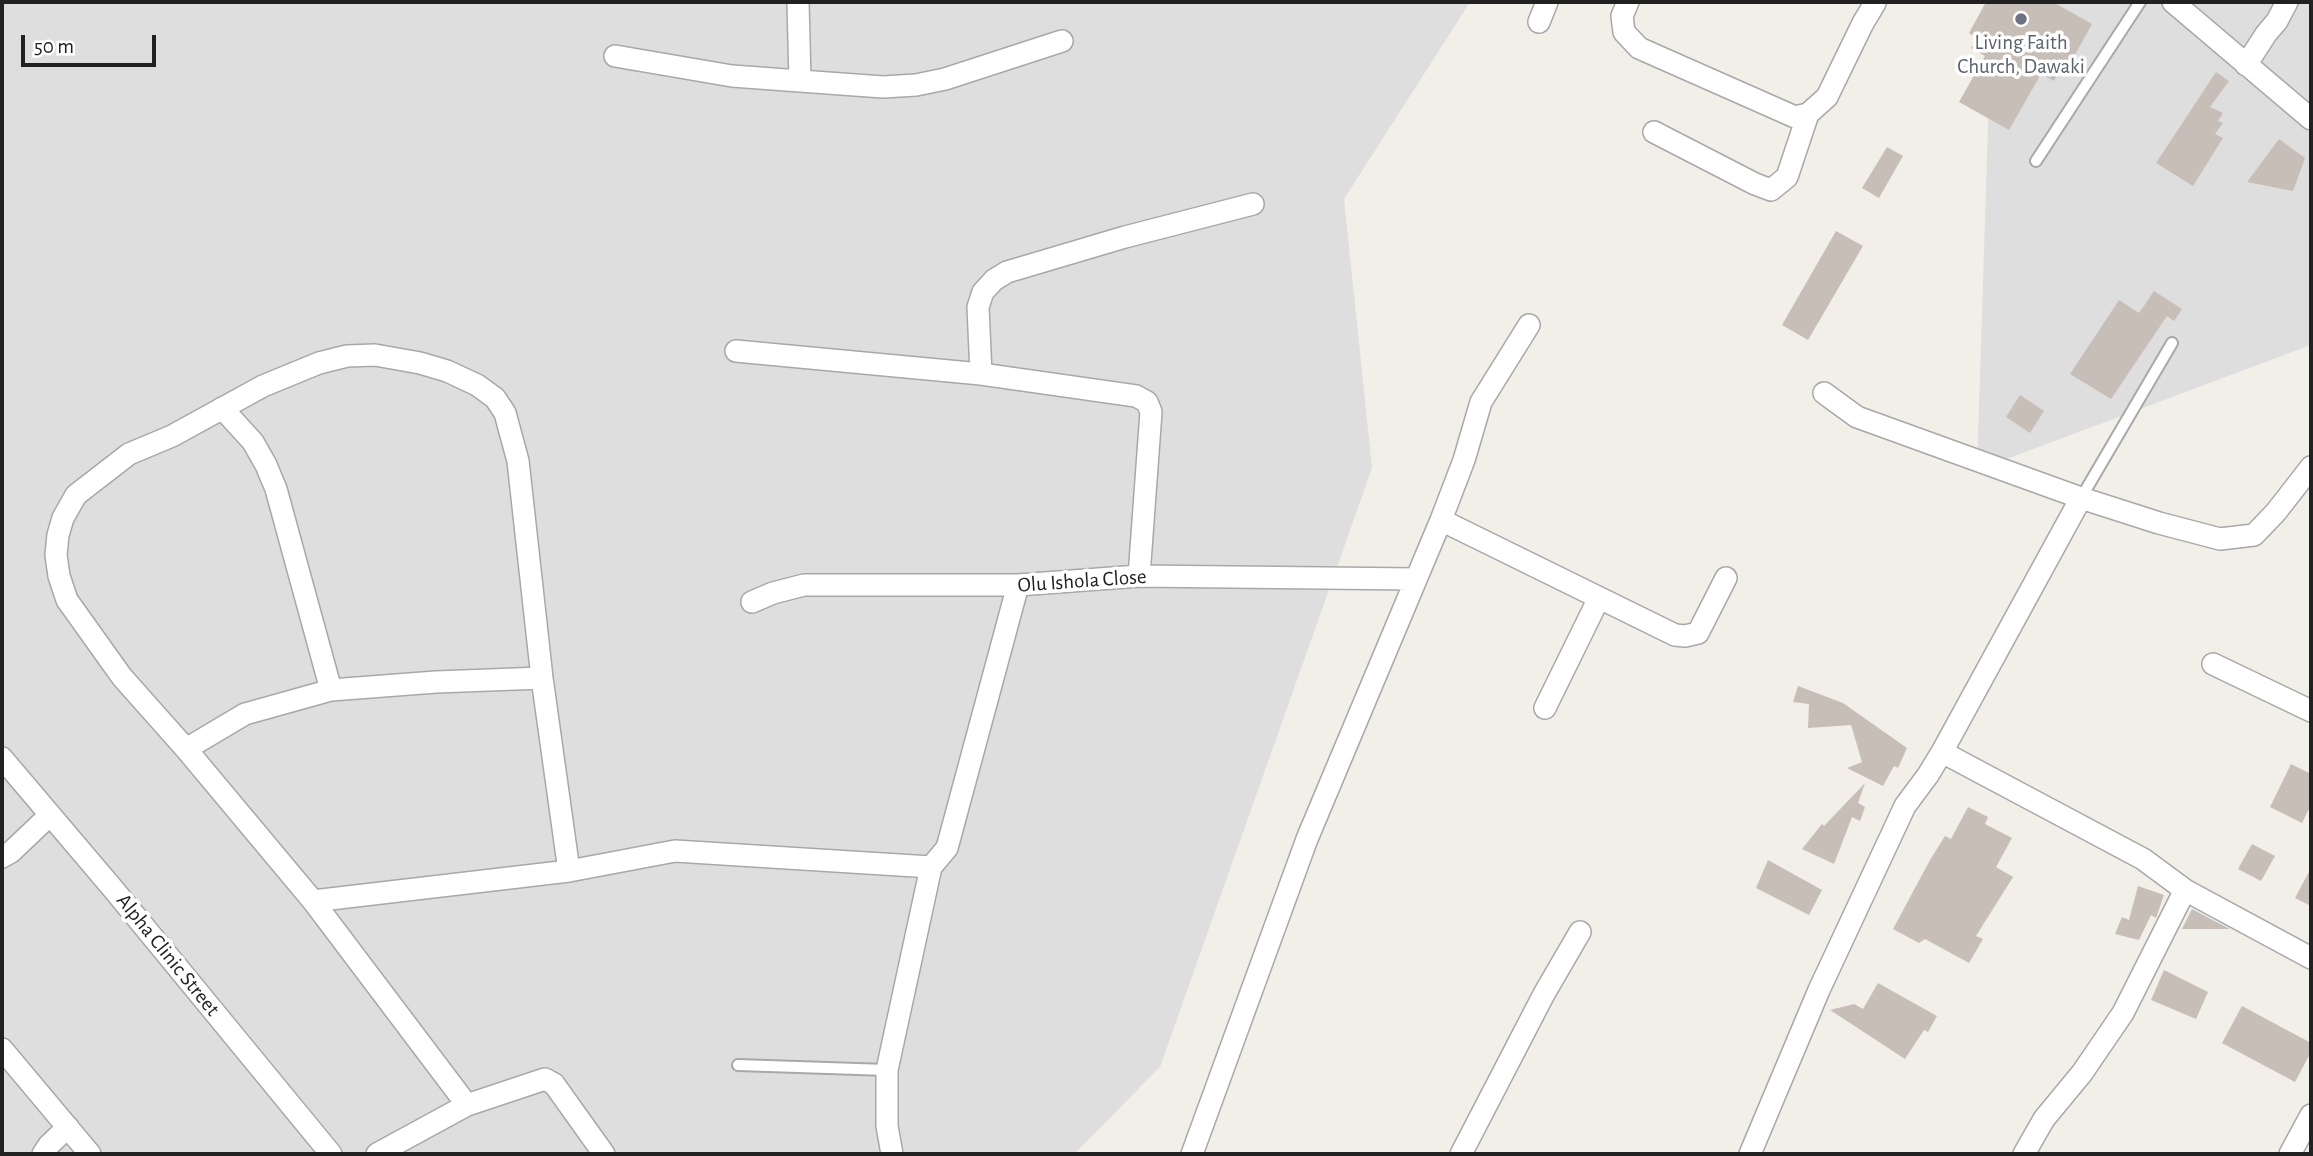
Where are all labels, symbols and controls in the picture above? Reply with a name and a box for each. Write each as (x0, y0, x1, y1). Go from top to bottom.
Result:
marker: Living Faith Church, Dawaki (2013, 11, 2029, 27)
scale bar (24, 21, 159, 65)
place label: Living Faith Church, Dawaki (1957, 30, 2085, 80)
text: 50 m (34, 36, 74, 57)
street label: Olu Ishola Close (1017, 564, 1147, 598)
street label: Alpha Clinic Street (111, 889, 225, 1021)

